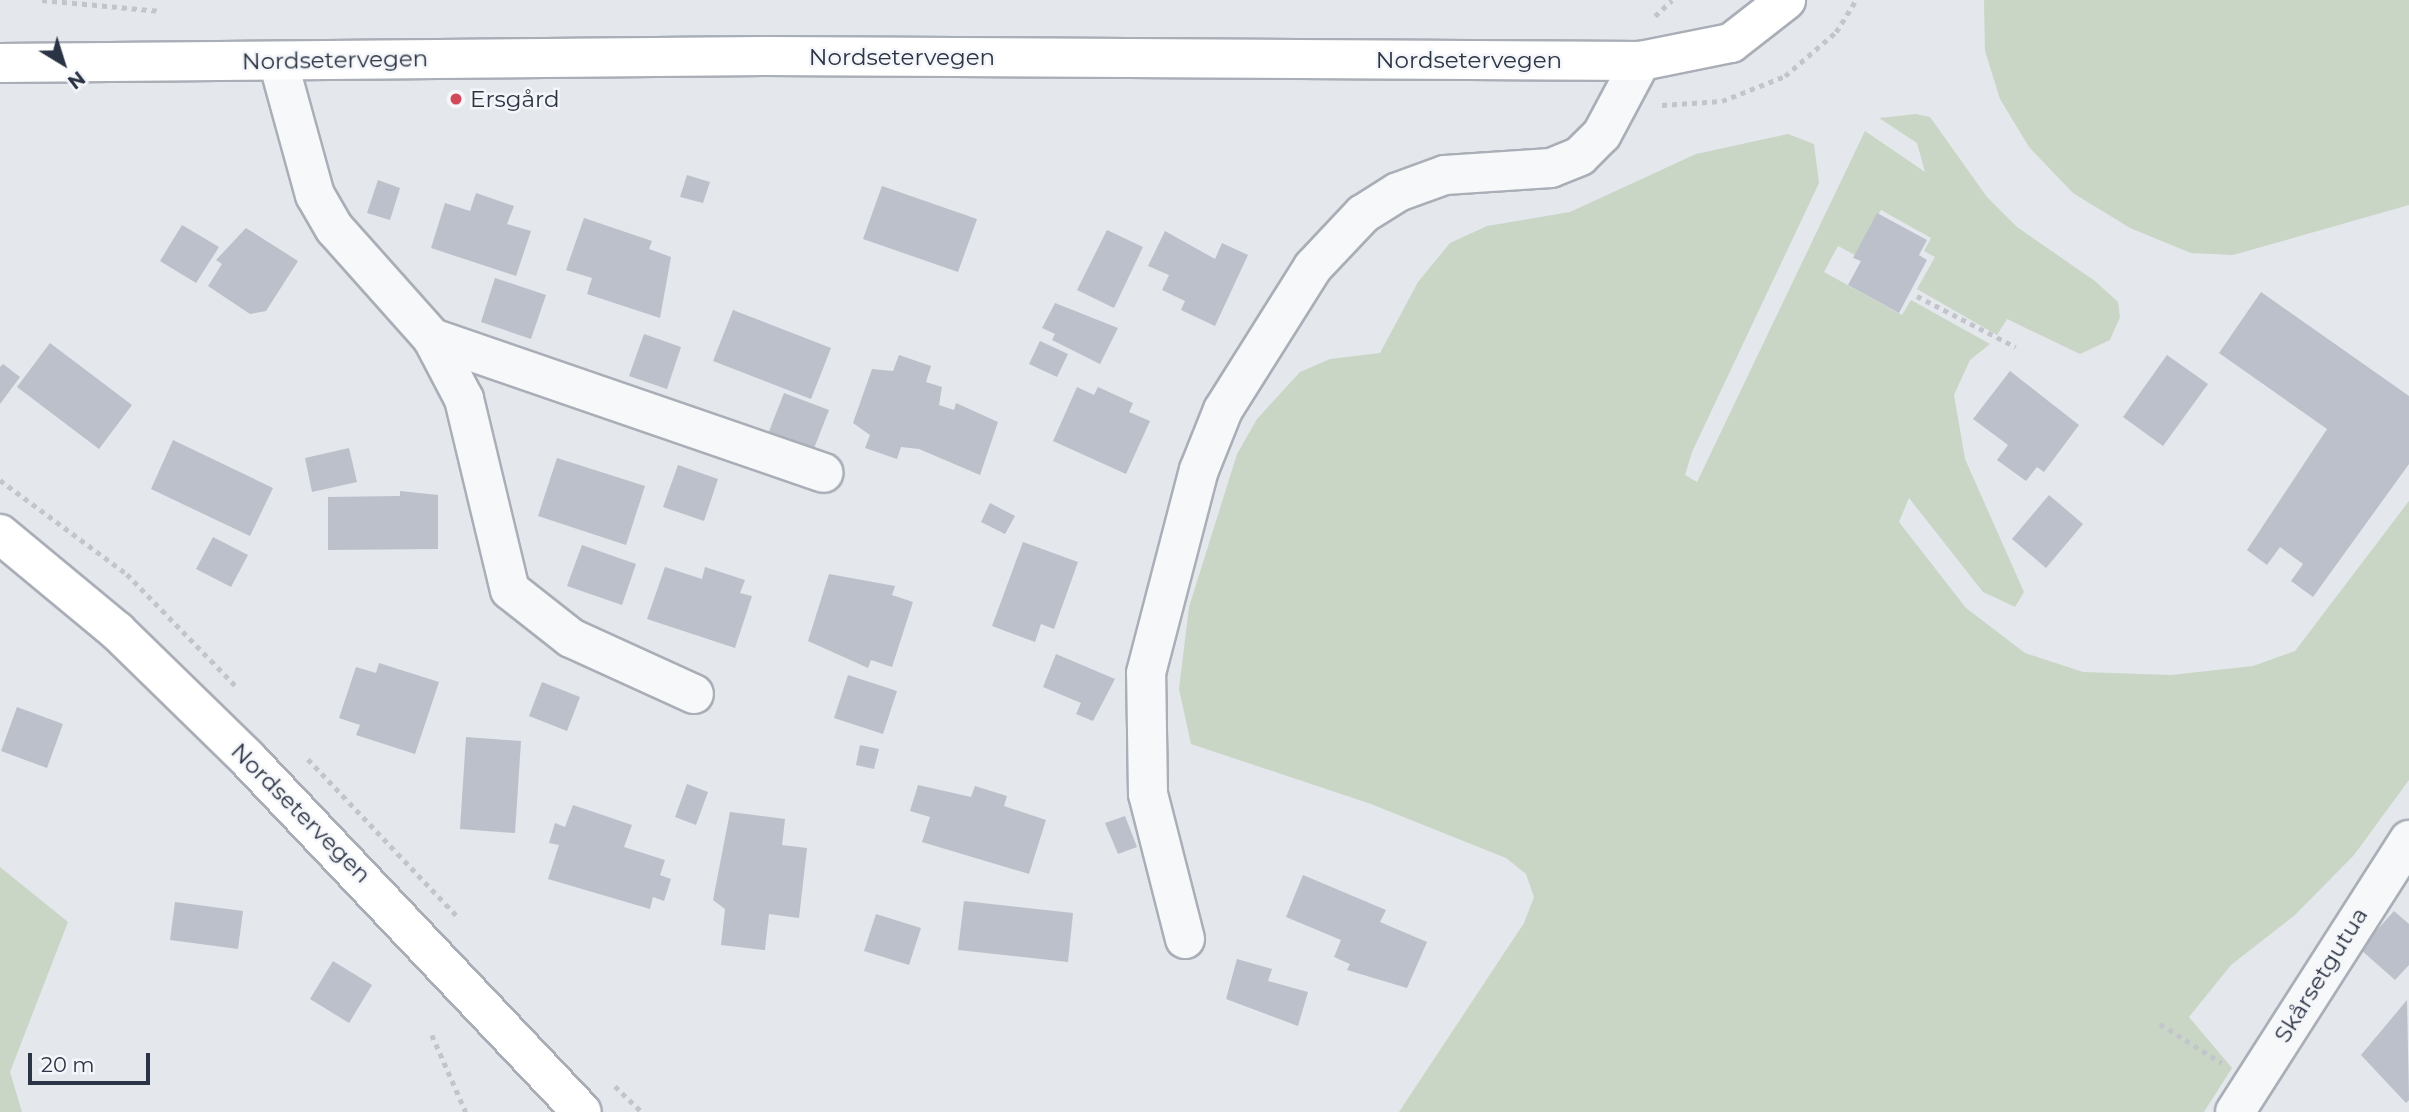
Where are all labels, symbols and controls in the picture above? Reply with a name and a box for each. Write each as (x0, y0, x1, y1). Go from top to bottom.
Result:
north arrow (28, 28, 98, 98)
street label: Nordsetervegen (809, 43, 995, 71)
street label: Nordsetervegen (242, 45, 428, 75)
street label: Nordsetervegen (1376, 46, 1562, 74)
text: N (63, 66, 89, 94)
place label: Ersgård (470, 85, 560, 113)
marker: Ersgård (448, 91, 464, 107)
street label: Nordsetervegen (225, 737, 377, 889)
street label: Skårsetgutua (2268, 902, 2374, 1048)
scale bar (32, 1038, 154, 1082)
text: 20 m (41, 1052, 95, 1077)

